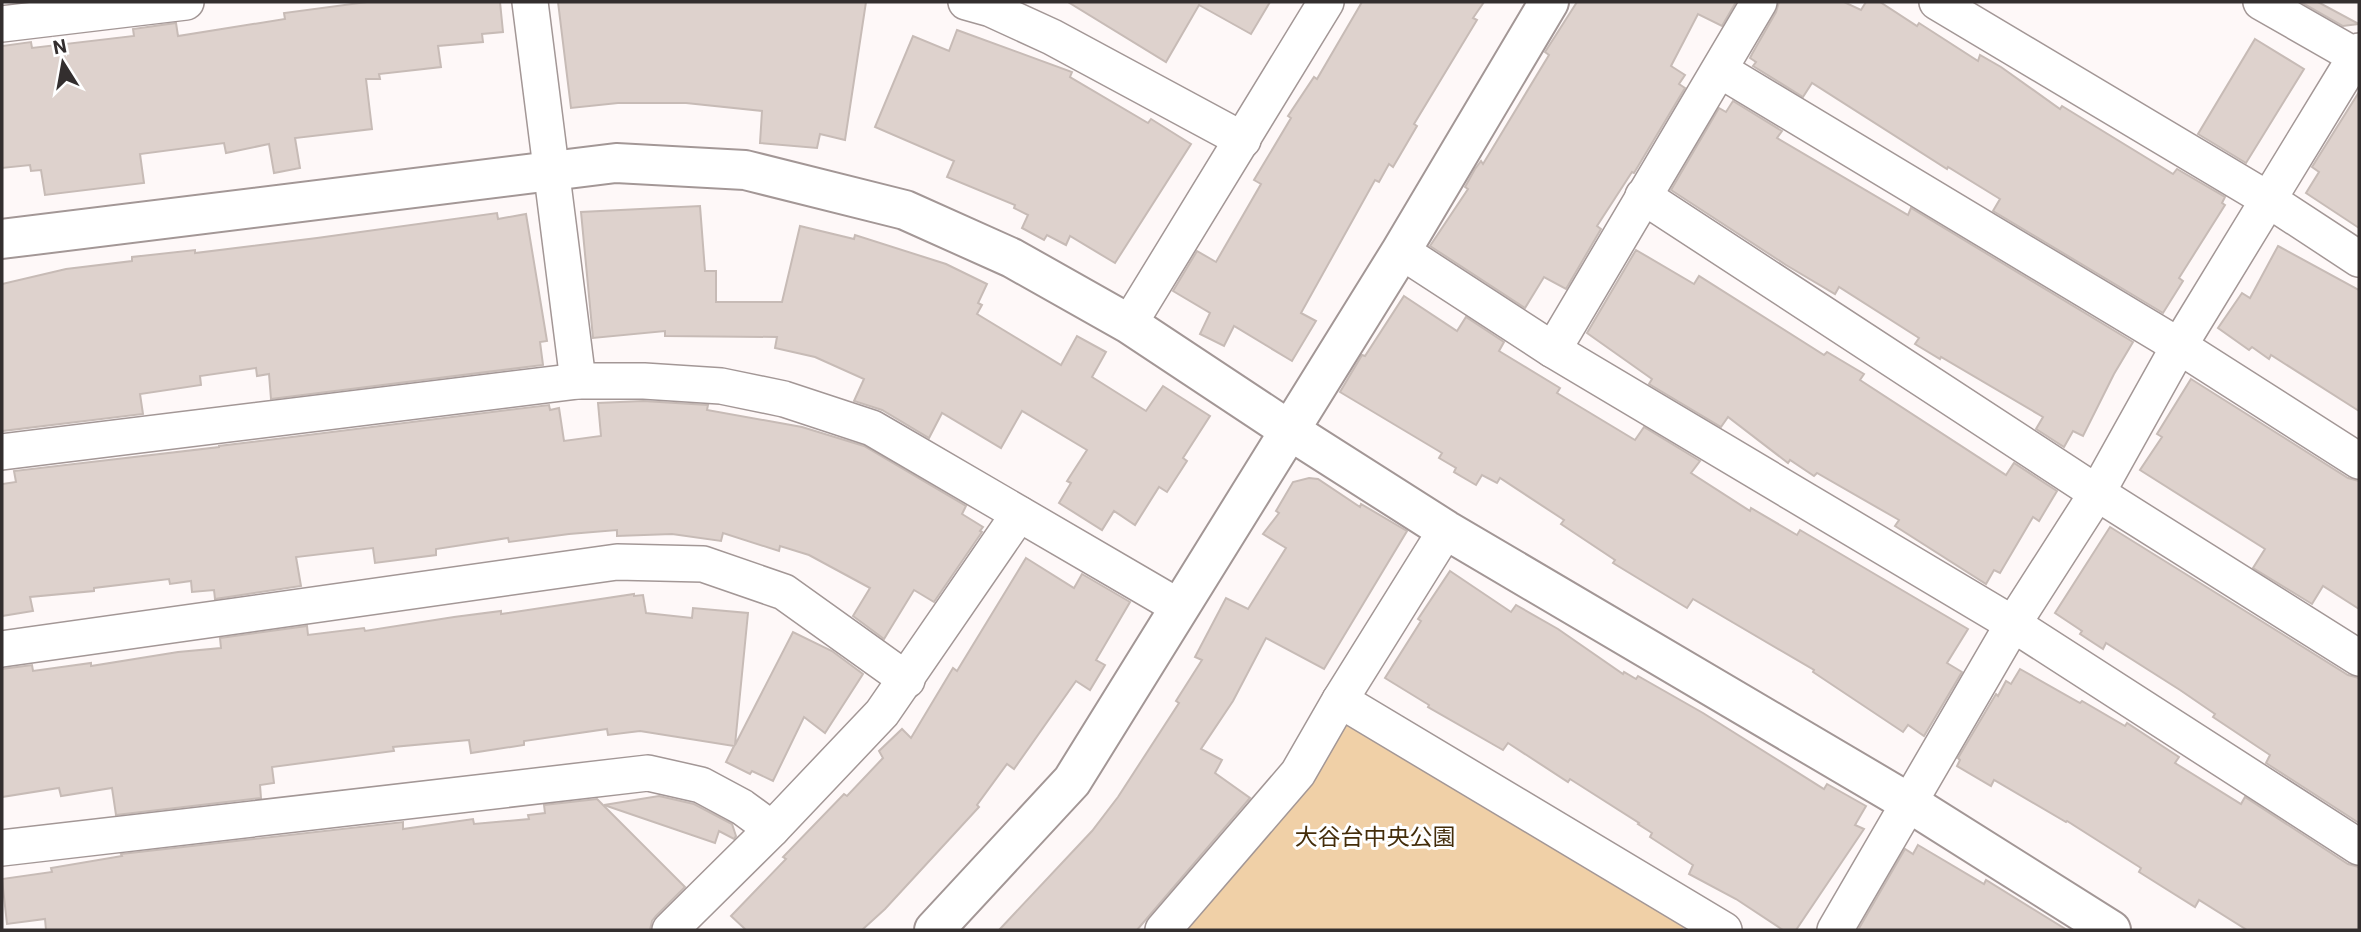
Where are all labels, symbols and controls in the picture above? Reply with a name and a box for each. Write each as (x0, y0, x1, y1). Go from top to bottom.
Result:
north arrow (28, 28, 98, 98)
text: N (51, 34, 69, 59)
park label: 大谷台中央公園 (1295, 824, 1456, 851)

